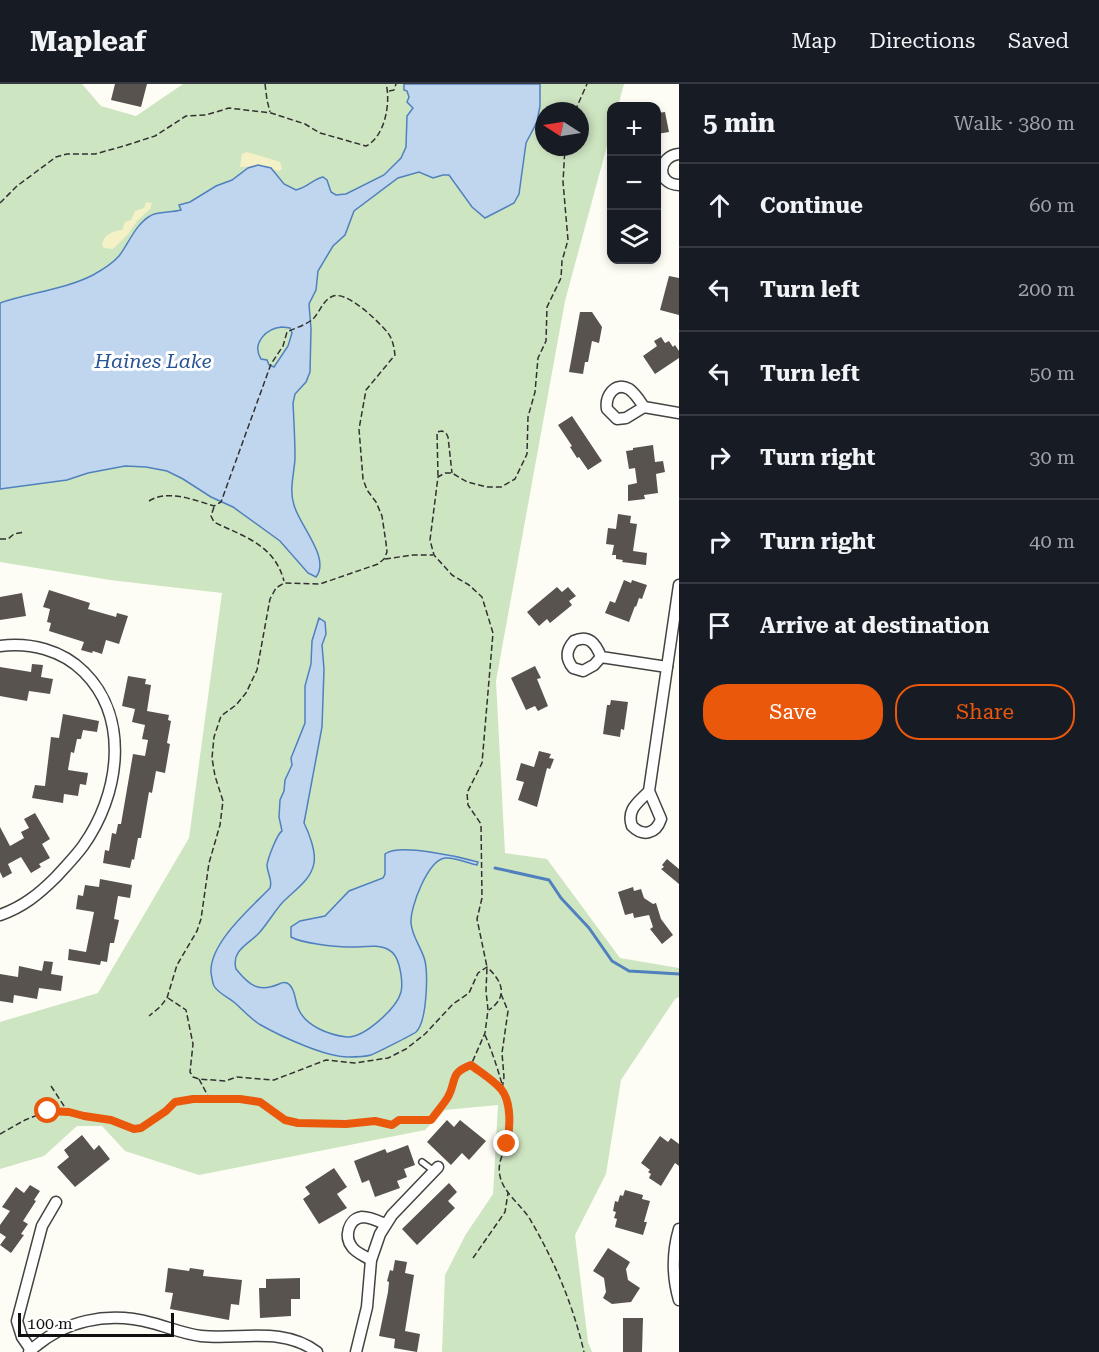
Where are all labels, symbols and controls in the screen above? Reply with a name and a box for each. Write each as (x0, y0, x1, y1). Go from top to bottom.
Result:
text: Mapleaf (30, 25, 146, 58)
text: Map (792, 29, 836, 53)
text: Directions (869, 29, 975, 53)
text: Saved (1008, 29, 1069, 53)
north arrow (535, 102, 589, 156)
map controls (607, 102, 661, 264)
button: + (607, 102, 661, 156)
text: 5 min (703, 108, 775, 138)
text: Walk · 380 m (954, 111, 1075, 135)
button: − (607, 156, 661, 210)
icon: ahead (703, 189, 736, 222)
text: Continue (760, 193, 863, 218)
text: 60 m (1029, 193, 1075, 217)
button: layers (607, 210, 661, 264)
icon: left (703, 273, 736, 306)
text: Turn left (760, 277, 860, 302)
text: 200 m (1018, 277, 1075, 301)
water label: Haines Lake (93, 349, 212, 373)
icon: left (703, 357, 736, 390)
text: Turn left (760, 361, 860, 386)
text: 50 m (1029, 361, 1075, 385)
icon: right (703, 441, 736, 474)
text: Turn right (760, 445, 875, 470)
text: 30 m (1029, 445, 1075, 469)
icon: right (703, 525, 736, 558)
text: Turn right (760, 529, 875, 554)
text: 40 m (1029, 529, 1075, 553)
icon: arrive (703, 609, 736, 642)
text: Arrive at destination (760, 613, 989, 638)
button: Save (703, 684, 883, 740)
button: Share (895, 684, 1075, 740)
route start (34, 1097, 60, 1123)
route end (493, 1130, 519, 1156)
scale bar (18, 1310, 174, 1338)
text: 100 m (27, 1314, 73, 1333)

